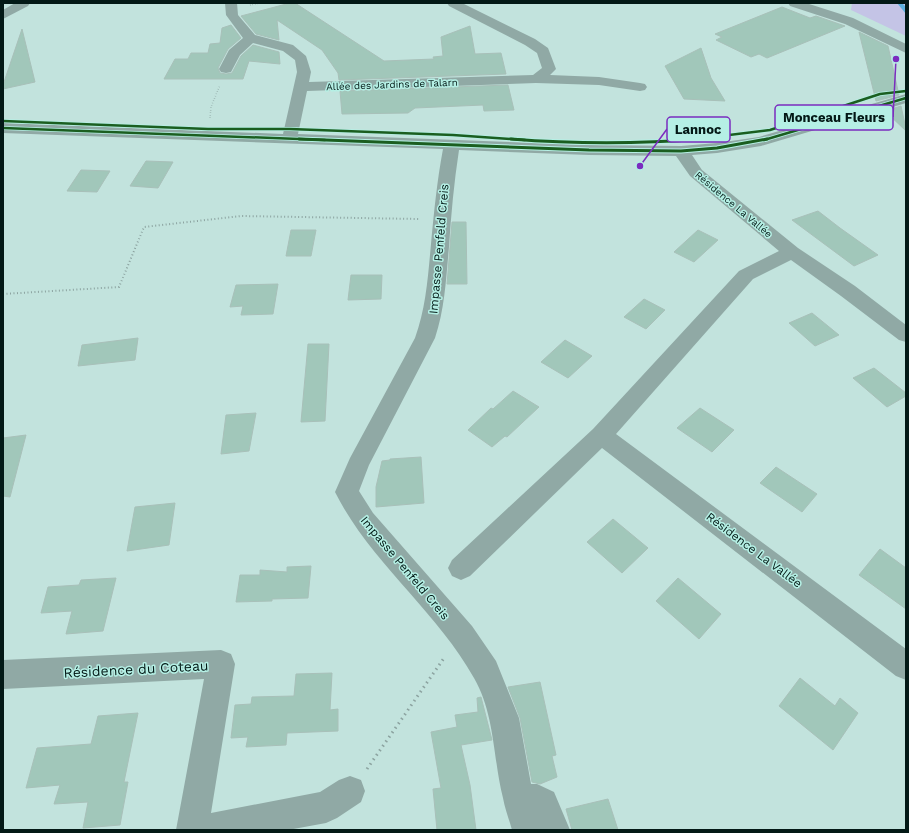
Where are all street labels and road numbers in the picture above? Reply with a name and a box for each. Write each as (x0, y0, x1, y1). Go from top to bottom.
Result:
street label: Allée des Jardins de Talarn (326, 77, 458, 92)
street label: Résidence La Vallée (693, 169, 774, 240)
street label: Impasse Penfeld Creis (426, 183, 452, 315)
street label: Résidence La Vallée (703, 509, 805, 591)
street label: Impasse Penfeld Creis (358, 514, 452, 622)
street label: Résidence du Coteau (63, 657, 209, 681)

